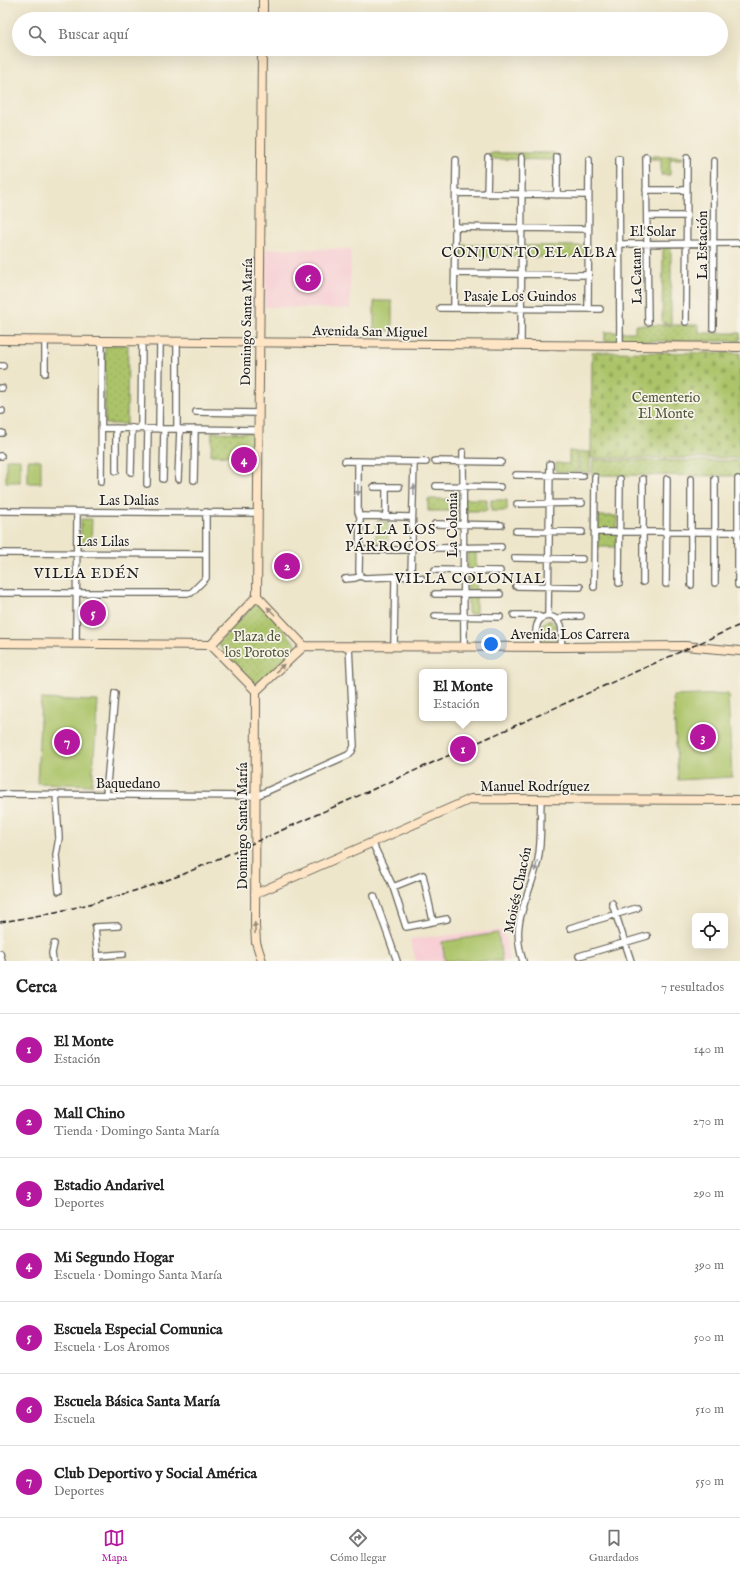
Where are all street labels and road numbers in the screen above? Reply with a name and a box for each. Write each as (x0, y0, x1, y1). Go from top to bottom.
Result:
street label: La Estación (694, 210, 712, 280)
street label: El Solar (630, 223, 676, 241)
street label: La Catam (628, 247, 646, 305)
street label: Domingo Santa María (237, 257, 257, 386)
street label: Pasaje Los Guindos (464, 288, 577, 306)
street label: Avenida San Miguel (311, 322, 428, 342)
street label: Las Dalias (99, 492, 159, 510)
street label: La Colonia (444, 492, 462, 558)
street label: Las Lilas (77, 533, 129, 551)
street label: Avenida Los Carrera (509, 626, 630, 644)
street label: Domingo Santa María (234, 761, 252, 890)
street label: Baquedano (96, 775, 161, 793)
street label: Manuel Rodríguez (480, 778, 590, 796)
street label: Moisés Chacón (500, 845, 536, 935)

